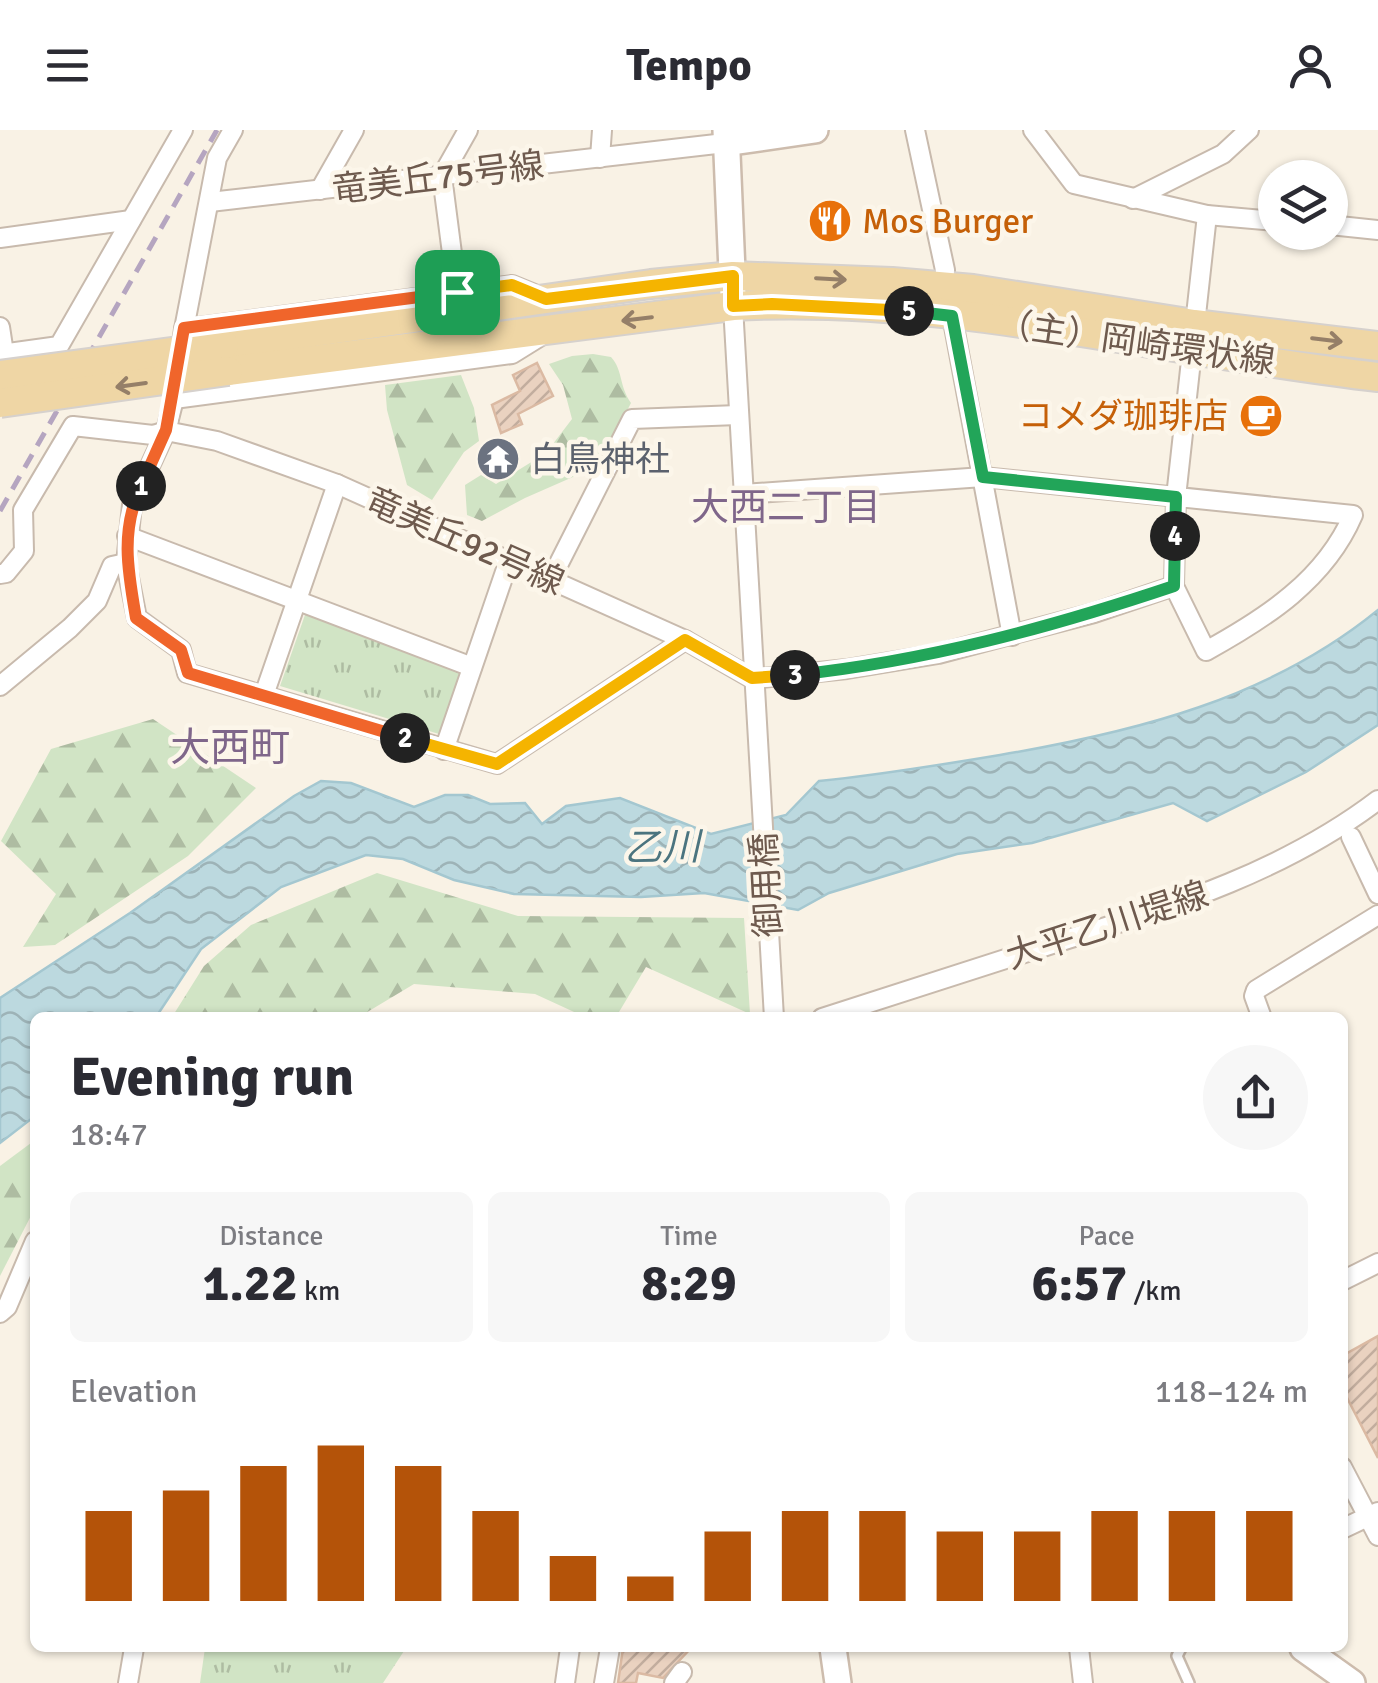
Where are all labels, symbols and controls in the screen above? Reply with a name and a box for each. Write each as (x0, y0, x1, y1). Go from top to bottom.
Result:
icon: menu (40, 38, 95, 93)
text: Tempo (626, 38, 752, 93)
icon: person (1283, 38, 1338, 93)
street label: 竜美丘75号線 (330, 143, 546, 212)
map controls (1258, 160, 1348, 250)
button: layers (1258, 160, 1348, 250)
restaurant icon: Mos Burger (807, 198, 853, 244)
place label: Mos Burger (862, 200, 1033, 243)
pin (415, 250, 500, 335)
icon: arrive (430, 265, 485, 320)
one-way arrow (814, 270, 846, 289)
pin: 5 (884, 286, 934, 336)
text: 5 (901, 294, 917, 328)
street label: （主）岡崎環状線 (994, 302, 1278, 383)
one-way arrow (621, 310, 653, 329)
one-way arrow (1310, 331, 1342, 350)
one-way arrow (115, 376, 148, 394)
cafe icon: コメダ珈琲店 (1238, 393, 1284, 439)
place label: コメダ珈琲店 (1018, 395, 1228, 438)
temple icon: 白鳥神社 (475, 436, 521, 482)
place label: 白鳥神社 (530, 438, 670, 481)
pin: 1 (116, 461, 166, 511)
text: 1 (133, 469, 149, 503)
street label: 竜美丘92号線 (359, 479, 571, 604)
district label: 大西二丁目 (691, 484, 881, 531)
pin: 4 (1150, 511, 1200, 561)
text: 4 (1167, 519, 1183, 553)
pin: 3 (770, 650, 820, 700)
text: 3 (787, 658, 803, 692)
pin: 2 (380, 713, 430, 763)
text: 2 (397, 721, 413, 755)
district label: 大西町 (170, 723, 290, 773)
water label: 乙川 (624, 823, 704, 872)
street label: 御用橋 (742, 831, 791, 939)
street label: 大平乙川堤線 (1001, 873, 1214, 978)
text: Evening run (70, 1043, 354, 1111)
button: share (1203, 1045, 1308, 1150)
text: 18:47 (70, 1115, 148, 1154)
text: Distance (219, 1219, 323, 1253)
text: Time (660, 1219, 718, 1253)
text: Pace (1078, 1219, 1135, 1253)
text: 1.22 (202, 1253, 298, 1315)
text: 8:29 (641, 1253, 737, 1315)
text: 6:57 (1032, 1253, 1127, 1315)
text: km (298, 1274, 340, 1308)
text: /km (1127, 1274, 1182, 1308)
text: Elevation (70, 1372, 197, 1411)
text: 118–124 m (1155, 1372, 1308, 1411)

